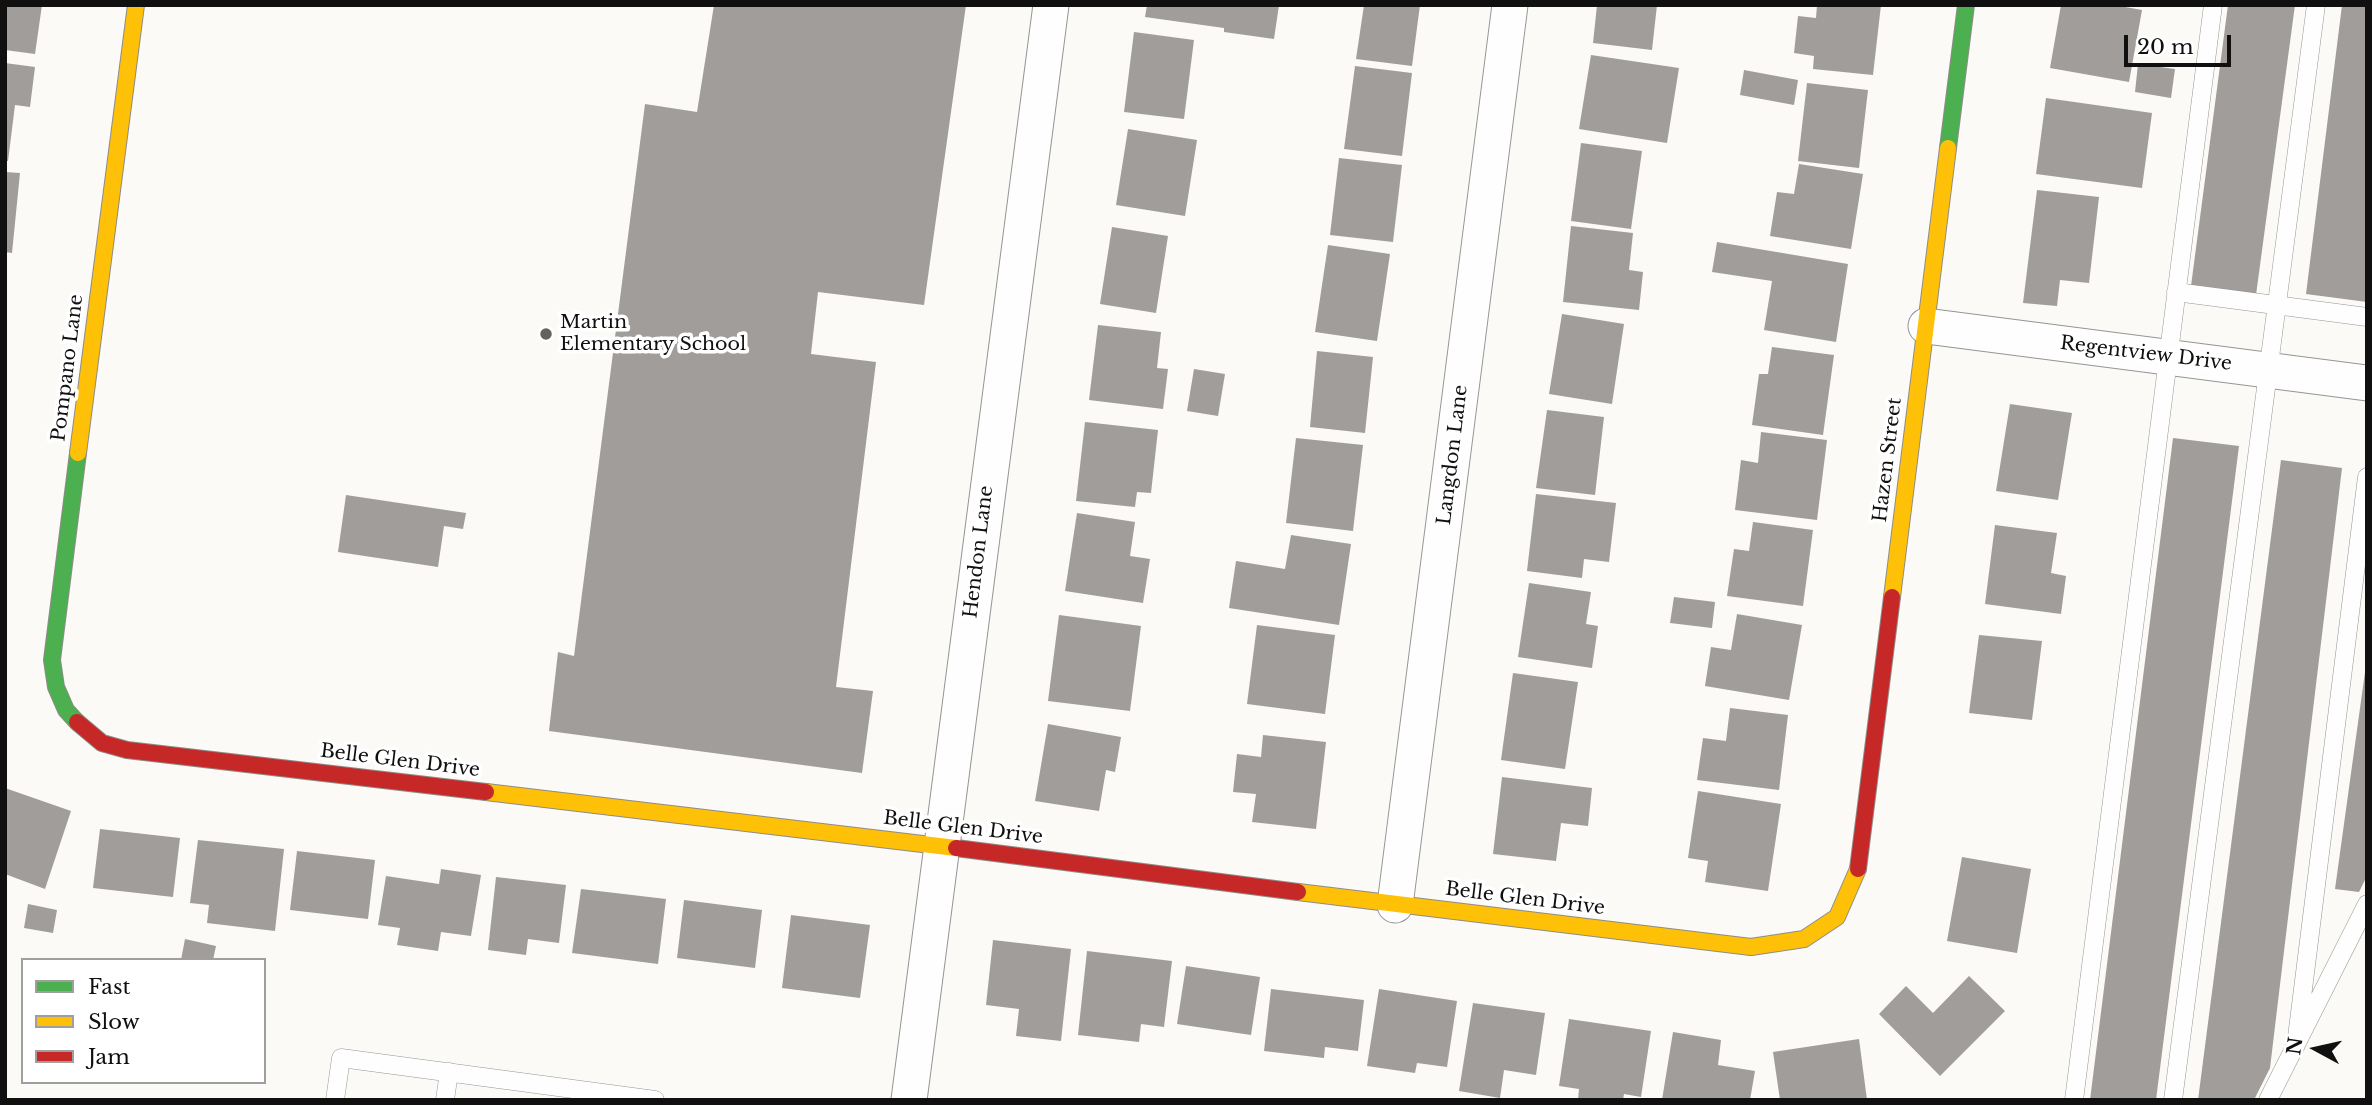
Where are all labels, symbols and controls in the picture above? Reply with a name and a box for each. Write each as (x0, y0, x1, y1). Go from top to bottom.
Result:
scale bar (2127, 21, 2234, 65)
text: 20 m (2137, 34, 2194, 60)
street label: Pompano Lane (48, 293, 88, 443)
place label: Martin Elementary School (560, 312, 746, 356)
marker: Martin Elementary School (538, 326, 554, 342)
street label: Regentview Drive (2059, 332, 2233, 376)
street label: Langdon Lane (1433, 384, 1473, 526)
street label: Hazen Street (1869, 396, 1907, 524)
street label: Hendon Lane (960, 485, 998, 619)
street label: Belle Glen Drive (319, 740, 481, 782)
street label: Belle Glen Drive (882, 807, 1044, 849)
street label: Belle Glen Drive (1444, 878, 1606, 920)
legend (21, 958, 266, 1084)
text: Fast (88, 974, 130, 1000)
text: Slow (88, 1009, 140, 1035)
north arrow (2281, 1014, 2351, 1084)
text: N (2282, 1036, 2307, 1056)
text: Jam (88, 1044, 130, 1070)

